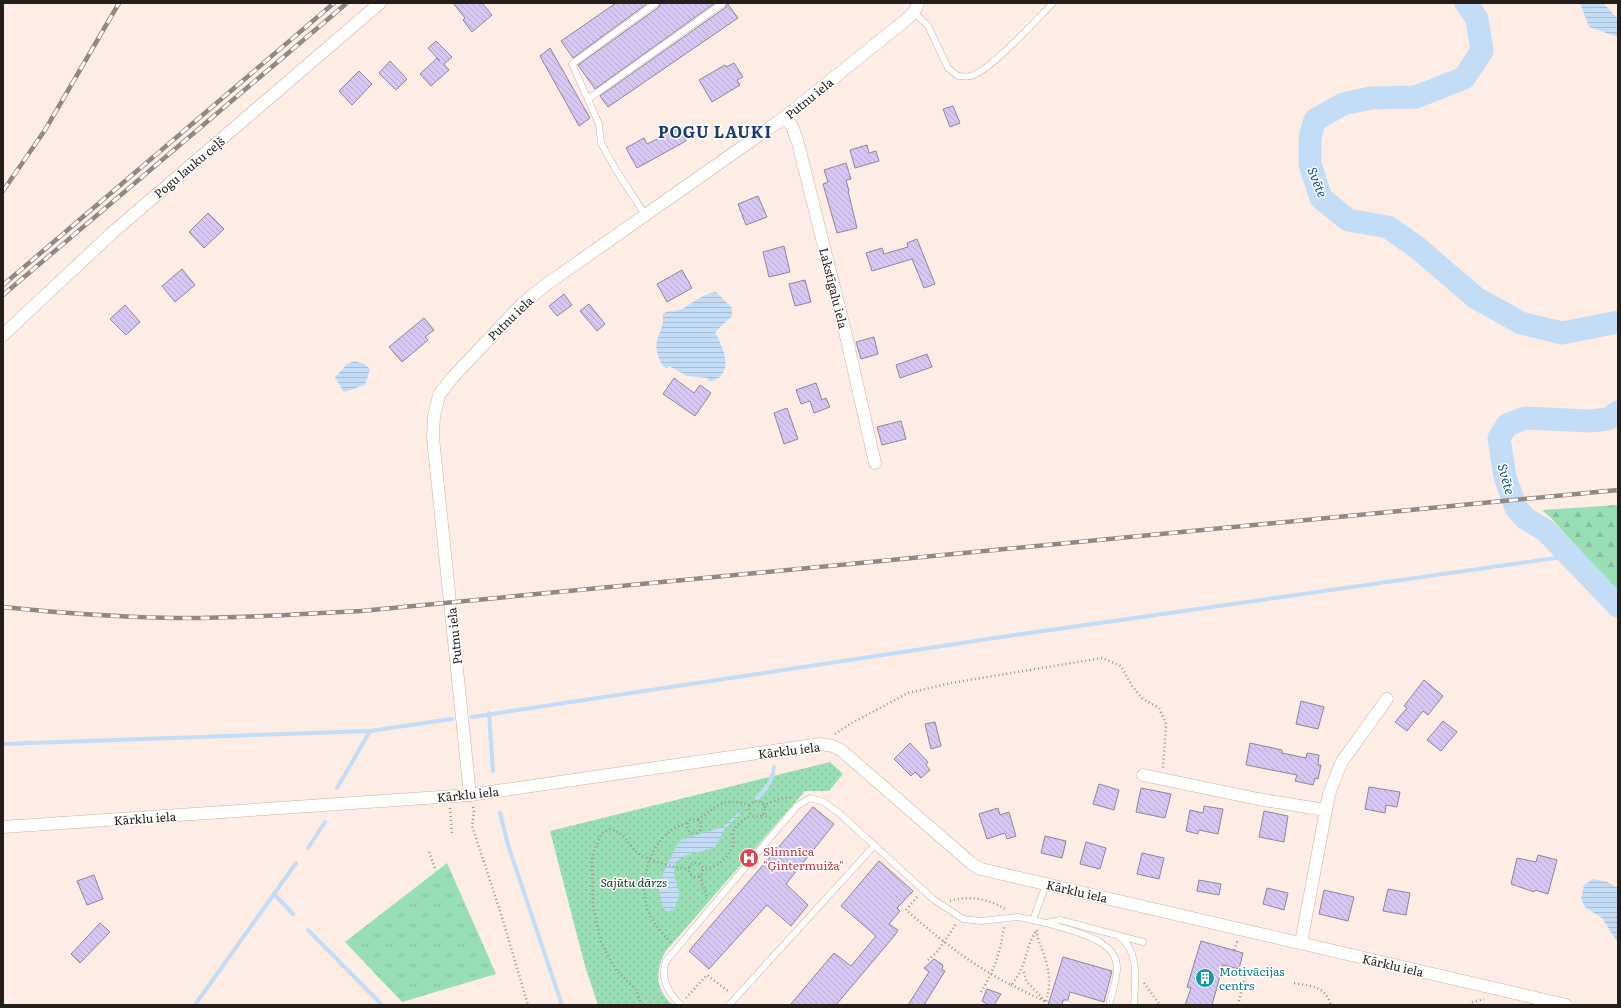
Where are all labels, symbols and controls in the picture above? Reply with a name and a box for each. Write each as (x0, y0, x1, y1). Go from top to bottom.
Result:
street label: Putnu iela (781, 73, 837, 123)
district label: POGU LAUKI (658, 119, 772, 143)
street label: Pogu lauku ceļš (150, 132, 229, 202)
water label: Svēte (1303, 164, 1333, 200)
street label: Lakstīgalu iela (815, 246, 853, 331)
street label: Putnu iela (483, 291, 537, 344)
water label: Svēte (1494, 461, 1520, 497)
street label: Putnu iela (442, 606, 466, 665)
street label: Kārklu iela (757, 737, 822, 763)
street label: Kārklu iela (436, 782, 500, 806)
street label: Kārklu iela (113, 807, 177, 829)
place label: Slimnīca "Ģintermuiža" (763, 842, 844, 874)
hospital icon: Slimnīca "Ģintermuiža" (738, 847, 760, 869)
park label: Sajūtu dārzs (601, 873, 667, 891)
street label: Kārklu iela (1045, 875, 1110, 907)
street label: Kārklu iela (1361, 949, 1426, 981)
place label: Motivācijas centrs (1219, 962, 1285, 994)
building icon: Motivācijas centrs (1194, 967, 1216, 989)

